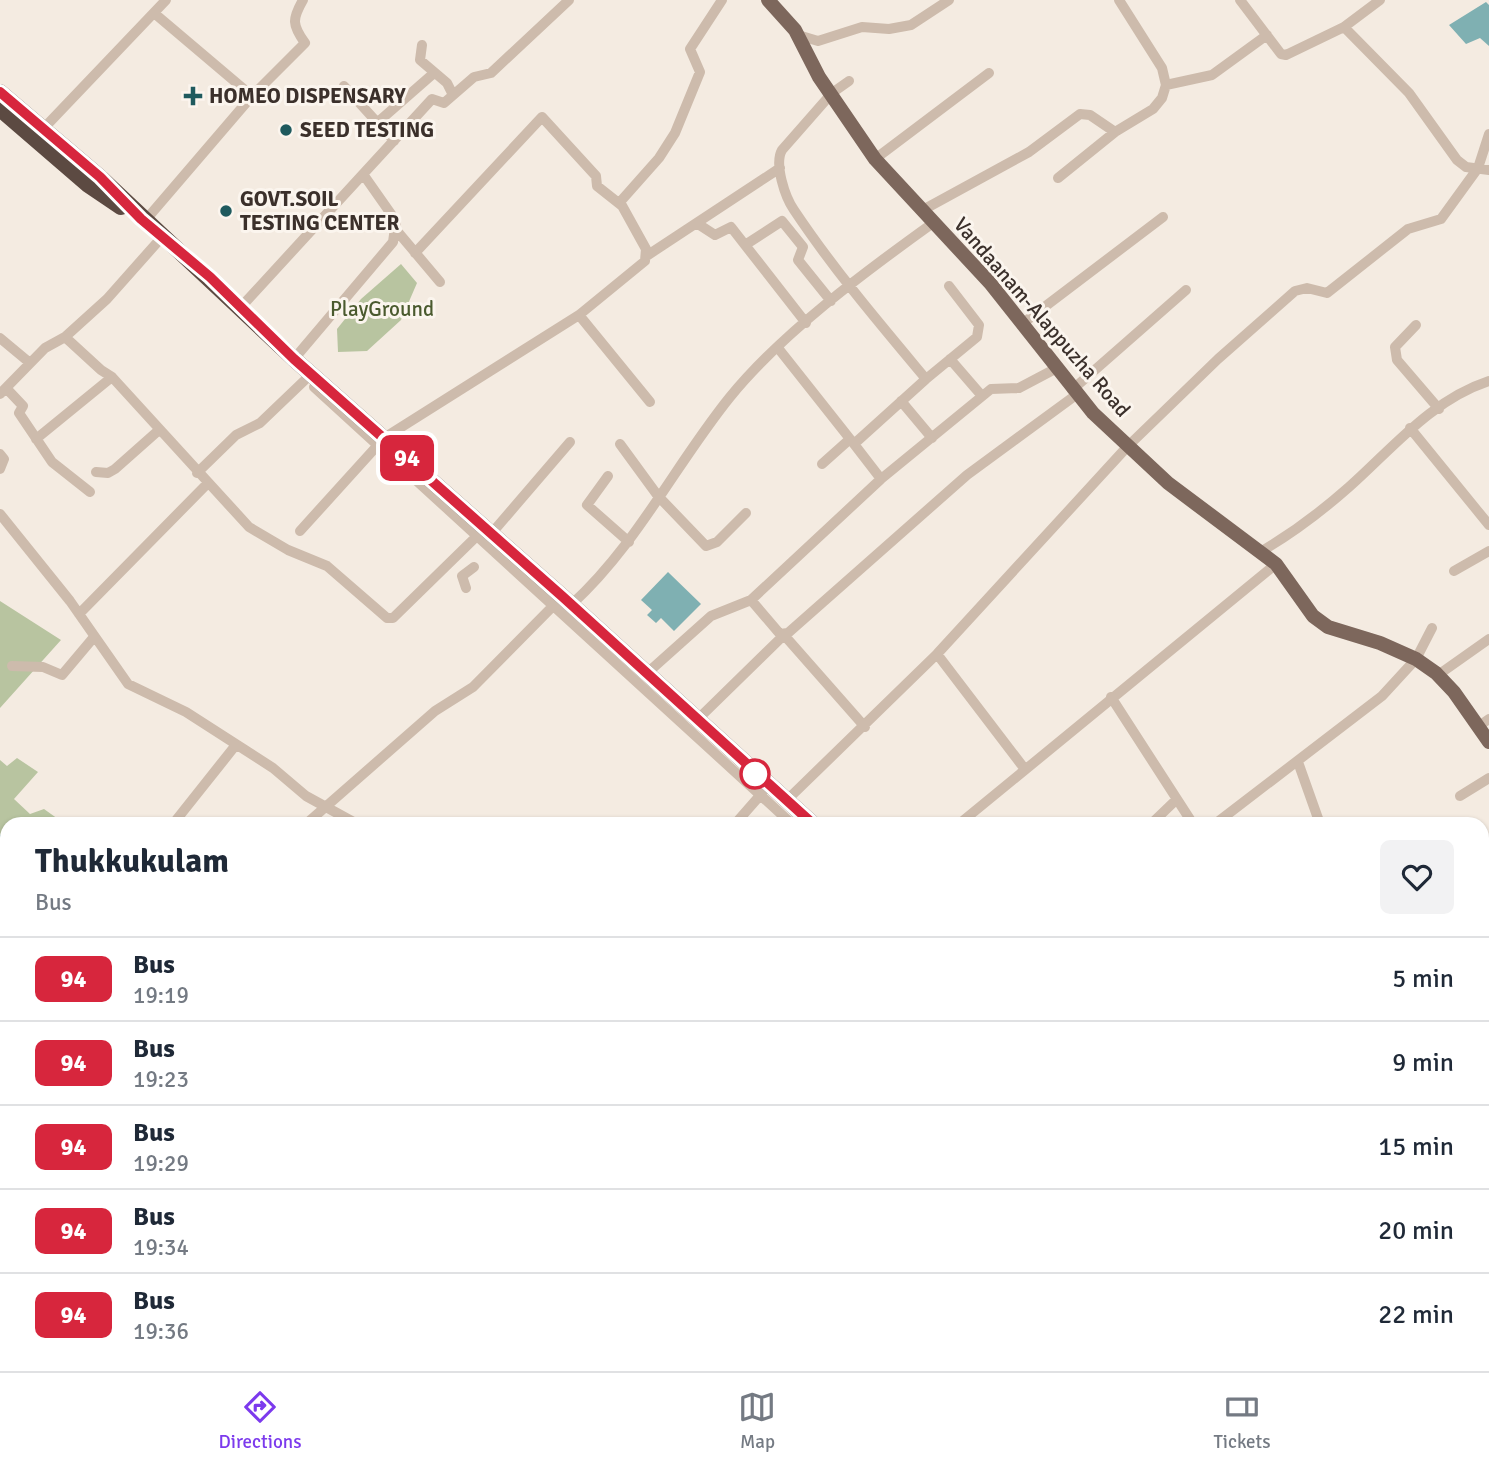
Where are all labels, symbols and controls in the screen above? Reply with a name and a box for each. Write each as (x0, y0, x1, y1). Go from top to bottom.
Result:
place label: HOMEO DISPENSARY (209, 83, 406, 109)
marker: HOMEO DISPENSARY (183, 86, 203, 106)
place label: SEED TESTING (300, 117, 434, 143)
marker: SEED TESTING (278, 122, 294, 138)
place label: GOVT.SOIL TESTING CENTER (240, 186, 399, 236)
marker: GOVT.SOIL TESTING CENTER (218, 203, 234, 219)
street label: Vandaanam-Alappuzha Road (948, 212, 1136, 422)
park label: PlayGround (330, 296, 434, 322)
line badge: 94 (376, 435, 438, 481)
text: 94 (394, 443, 420, 473)
unlabelled marker (740, 759, 770, 789)
button: heart (1380, 840, 1454, 914)
text: Thukkukulam (35, 841, 229, 882)
text: Bus (35, 888, 72, 917)
text: Bus (133, 949, 175, 981)
text: 5 min (1392, 963, 1454, 995)
text: 94 (61, 964, 86, 994)
text: 19:19 (133, 981, 189, 1010)
text: Bus (133, 1033, 175, 1065)
text: 9 min (1392, 1047, 1454, 1079)
text: 94 (61, 1048, 86, 1078)
text: 19:23 (133, 1065, 189, 1094)
text: Bus (133, 1117, 175, 1149)
text: 15 min (1378, 1131, 1454, 1163)
text: 94 (61, 1132, 86, 1162)
text: 19:29 (133, 1149, 189, 1178)
text: Bus (133, 1201, 175, 1233)
text: 20 min (1378, 1215, 1454, 1247)
text: 94 (61, 1216, 86, 1246)
text: 19:34 (133, 1233, 189, 1262)
text: Bus (133, 1285, 175, 1317)
text: 22 min (1378, 1299, 1454, 1331)
text: 94 (61, 1300, 86, 1330)
text: 19:36 (133, 1317, 189, 1346)
tab: Directions (218, 1388, 302, 1454)
tab: Map (738, 1388, 776, 1454)
tab: Tickets (1213, 1388, 1271, 1454)

